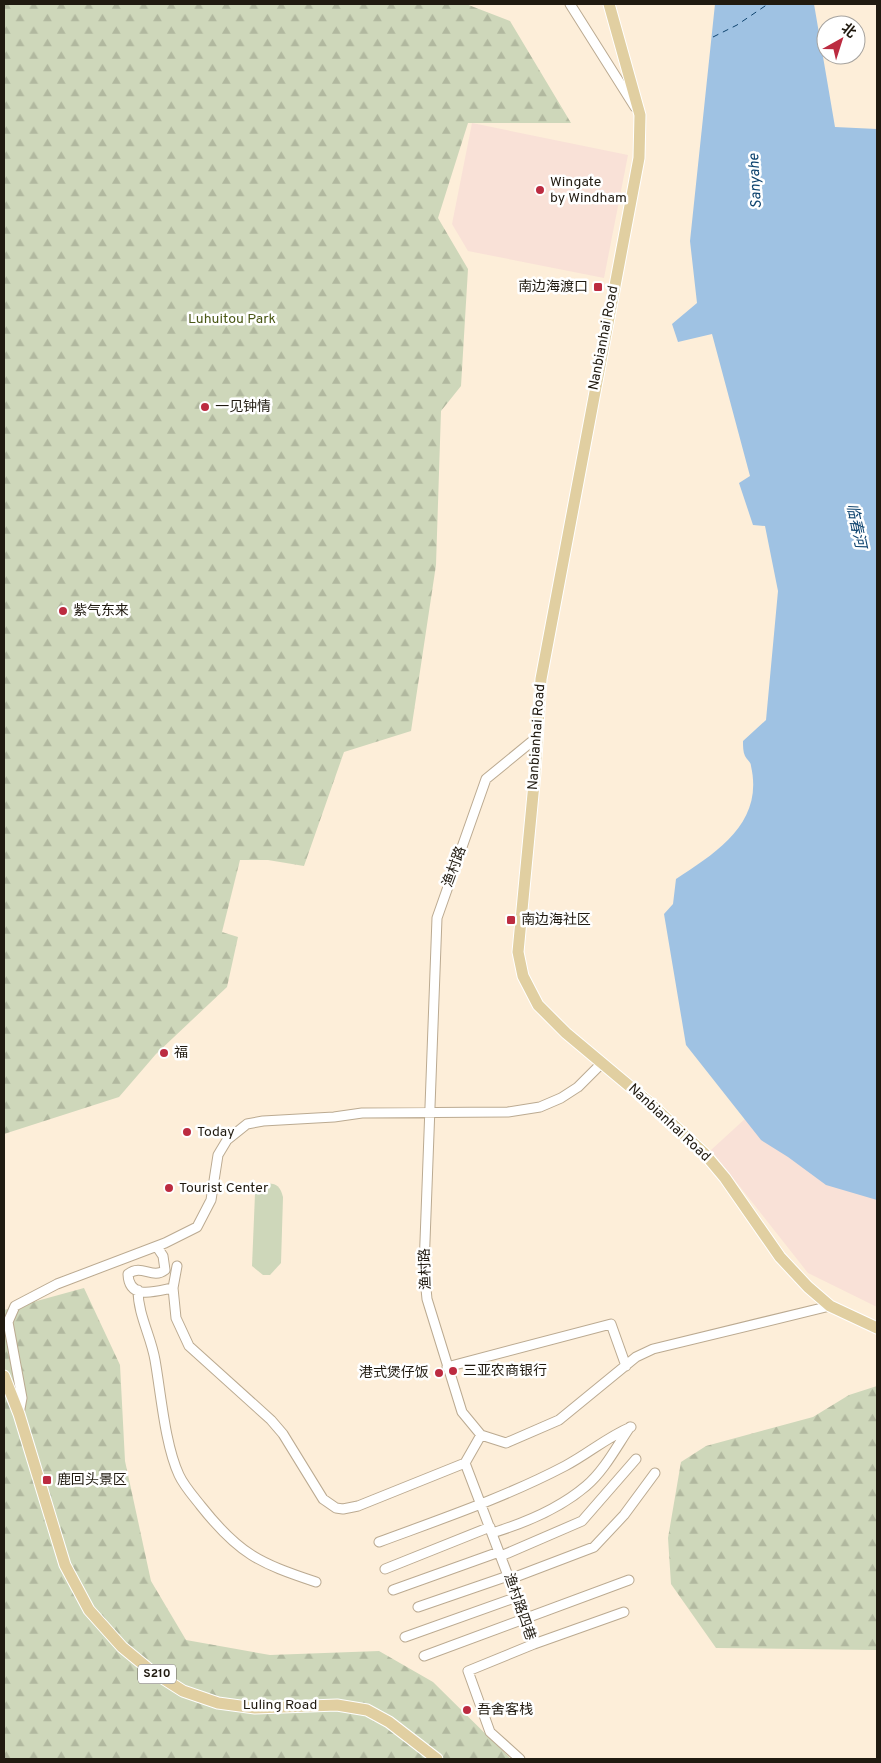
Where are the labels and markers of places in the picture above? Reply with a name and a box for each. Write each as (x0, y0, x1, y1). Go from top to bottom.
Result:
place label: Wingate by Windham (550, 174, 627, 207)
marker: Wingate by Windham (534, 184, 546, 196)
place label: 南边海渡口 (518, 279, 588, 296)
marker: 南边海渡口 (592, 281, 604, 293)
place label: 一见钟情 (215, 399, 271, 416)
marker: 一见钟情 (199, 401, 211, 413)
place label: 紫气东来 (73, 603, 129, 620)
marker: 紫气东来 (57, 605, 69, 617)
place label: 南边海社区 (521, 912, 591, 929)
marker: 南边海社区 (505, 914, 517, 926)
place label: 福 (174, 1045, 188, 1062)
marker: 福 (158, 1047, 170, 1059)
place label: Today (197, 1124, 235, 1141)
marker: Today (181, 1126, 193, 1138)
place label: Tourist Center (179, 1180, 269, 1197)
marker: Tourist Center (163, 1182, 175, 1194)
place label: 三亚农商银行 (463, 1363, 547, 1380)
place label: 港式煲仔饭 (359, 1365, 429, 1382)
marker: 三亚农商银行 (447, 1365, 459, 1377)
marker: 港式煲仔饭 (433, 1367, 445, 1379)
place label: 鹿回头景区 (57, 1472, 127, 1489)
marker: 鹿回头景区 (41, 1474, 53, 1486)
place label: 吾舍客栈 (477, 1701, 533, 1719)
marker: 吾舍客栈 (461, 1704, 473, 1716)

